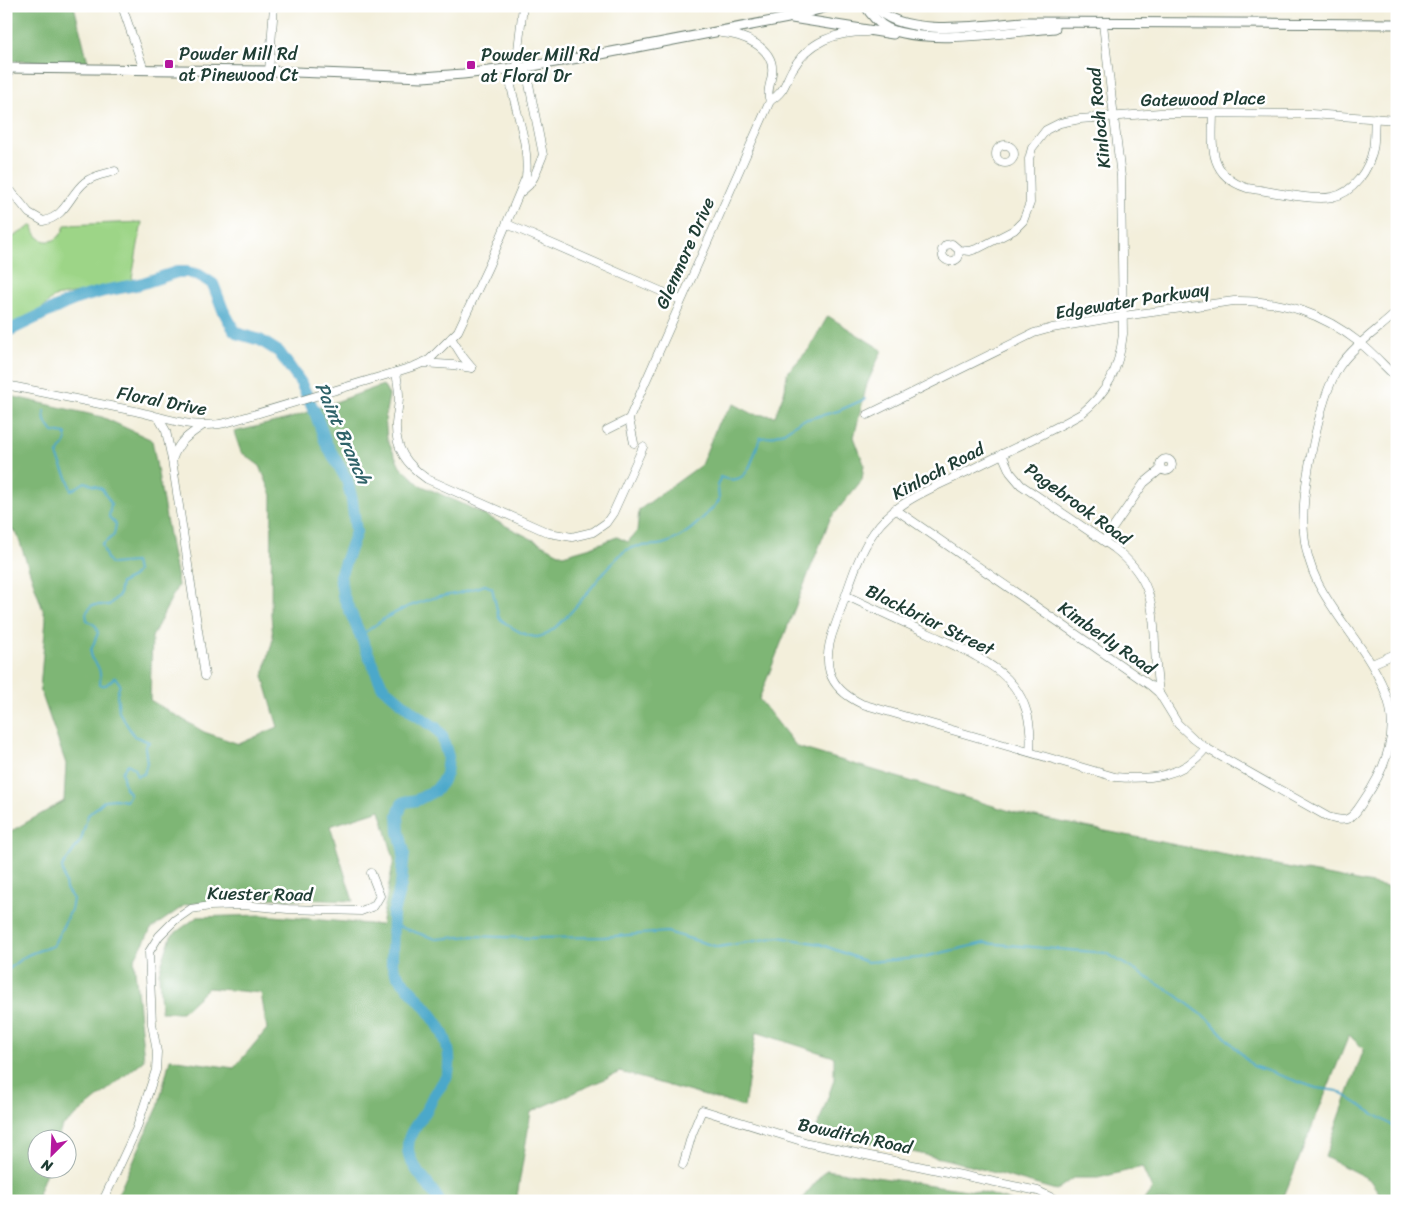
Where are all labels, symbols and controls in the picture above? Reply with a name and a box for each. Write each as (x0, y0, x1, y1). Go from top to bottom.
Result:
place label: Powder Mill Rd at Pinewood Ct (179, 38, 299, 91)
place label: Powder Mill Rd at Floral Dr (481, 39, 601, 92)
marker: Powder Mill Rd at Pinewood Ct (163, 58, 175, 70)
marker: Powder Mill Rd at Floral Dr (465, 59, 477, 71)
street label: Kinloch Road (1078, 64, 1120, 170)
street label: Gatewood Place (1140, 82, 1266, 116)
street label: Glenmore Drive (646, 192, 724, 314)
street label: Edgewater Parkway (1053, 273, 1212, 329)
street label: Floral Drive (114, 377, 210, 425)
water label: Paint Branch (306, 377, 381, 491)
street label: Kinloch Road (886, 432, 992, 509)
street label: Pagebrook Road (1018, 454, 1140, 555)
street label: Blackbriar Street (860, 575, 1000, 665)
street label: Kimberly Road (1051, 592, 1164, 685)
street label: Kuester Road (207, 877, 314, 911)
street label: Bowditch Road (795, 1108, 917, 1164)
north arrow (28, 1130, 78, 1180)
text: N (37, 1152, 57, 1179)

